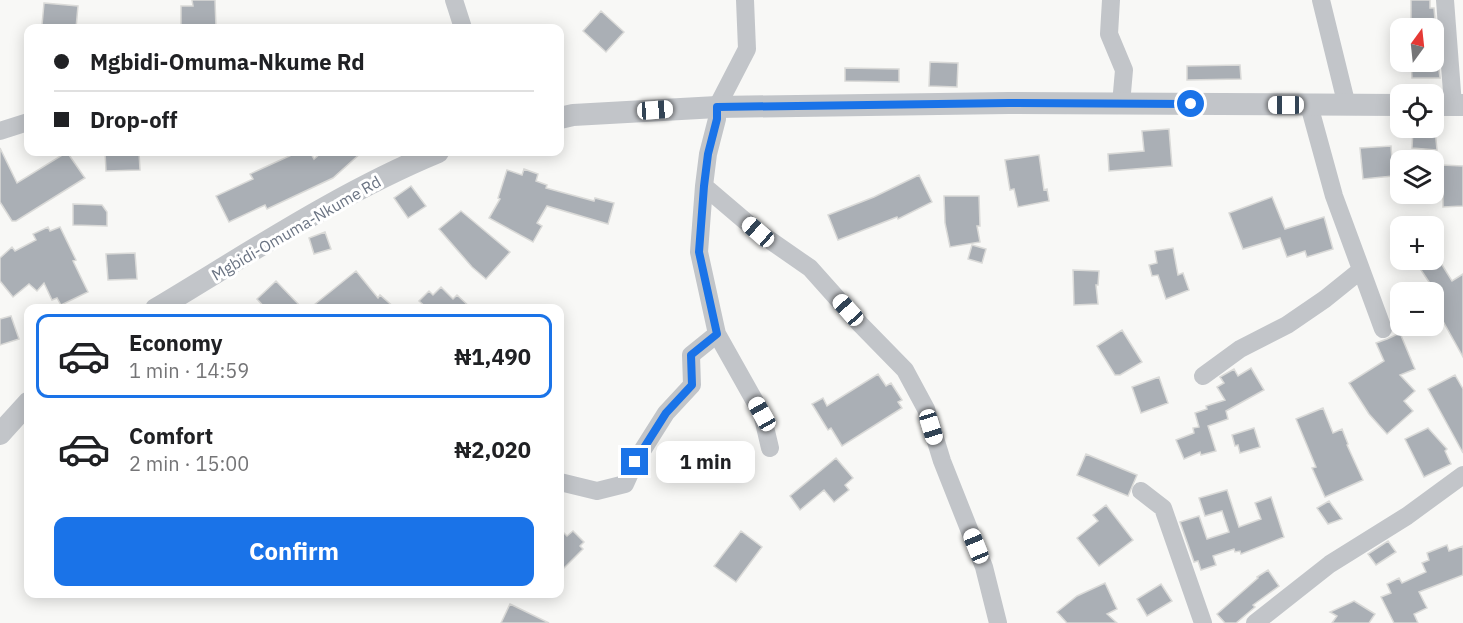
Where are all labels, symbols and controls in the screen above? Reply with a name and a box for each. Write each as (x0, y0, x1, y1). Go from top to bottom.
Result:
north arrow (1390, 18, 1444, 72)
map controls (1390, 18, 1444, 336)
text: Mgbidi-Omuma-Nkume Rd (90, 47, 365, 76)
button: locate (1390, 84, 1444, 138)
route start (1177, 90, 1204, 117)
car (1268, 96, 1304, 114)
car (636, 100, 674, 120)
text: Drop-off (90, 105, 177, 134)
button: layers (1390, 150, 1444, 204)
street label: Mgbidi-Omuma-Nkume Rd (208, 171, 384, 285)
car (739, 213, 777, 251)
button: + (1390, 216, 1444, 270)
button: − (1390, 282, 1444, 336)
car (829, 291, 867, 329)
text: Economy (129, 328, 223, 357)
icon: car (57, 329, 111, 383)
text: ₦1,490 (454, 342, 531, 371)
text: 1 min · 14:59 (129, 357, 249, 384)
car (745, 394, 779, 434)
car (917, 407, 945, 447)
text: Comfort (129, 421, 213, 450)
icon: car (57, 422, 111, 476)
text: ₦2,020 (454, 435, 531, 464)
callout: 1 min (656, 441, 755, 483)
route end (621, 448, 648, 475)
text: 1 min (679, 448, 732, 475)
text: 2 min · 15:00 (129, 450, 249, 477)
button: Confirm (54, 517, 534, 586)
car (961, 526, 991, 566)

